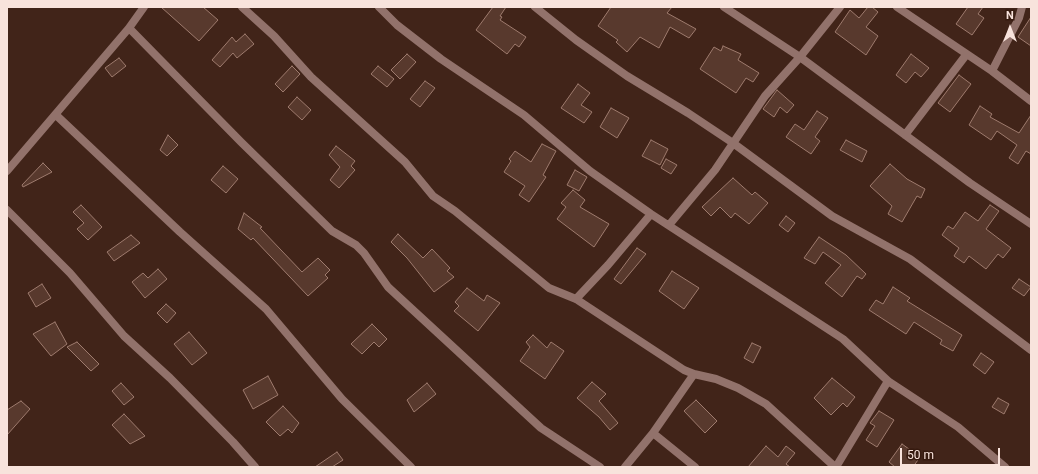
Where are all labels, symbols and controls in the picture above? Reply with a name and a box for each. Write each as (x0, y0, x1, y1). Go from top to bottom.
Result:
north arrow (990, 8, 1030, 48)
text: N (1006, 9, 1014, 22)
scale bar (902, 440, 1002, 466)
text: 50 m (907, 448, 934, 462)

